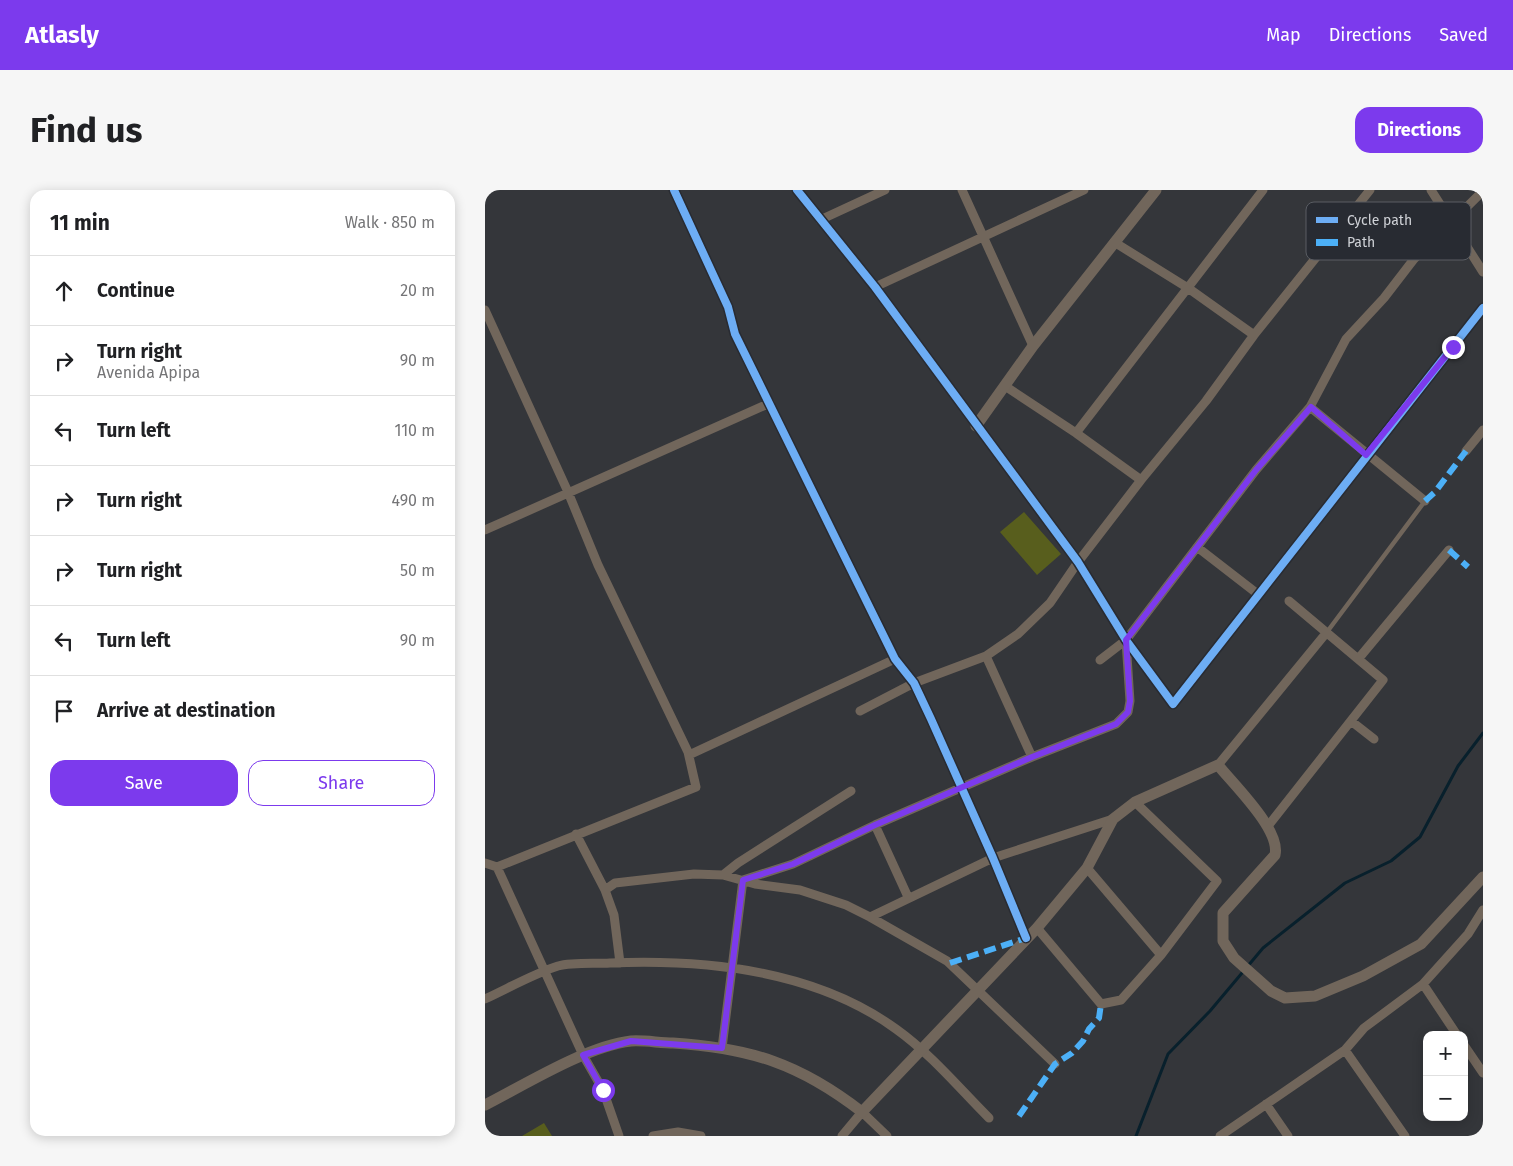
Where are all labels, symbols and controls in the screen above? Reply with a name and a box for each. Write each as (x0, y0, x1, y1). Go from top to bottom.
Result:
text: Atlasly (25, 21, 99, 49)
text: Map (1266, 24, 1301, 46)
text: Directions (1329, 24, 1411, 46)
text: Saved (1439, 24, 1488, 46)
button: Directions (1355, 107, 1483, 153)
text: Find us (30, 109, 142, 151)
legend (1306, 202, 1471, 260)
text: 11 min (50, 210, 110, 236)
text: Cycle path (1347, 212, 1412, 229)
text: Walk · 850 m (345, 213, 435, 232)
text: Path (1347, 234, 1375, 251)
icon: ahead (50, 277, 78, 305)
text: Continue (97, 279, 175, 302)
text: 20 m (400, 281, 435, 300)
route end (1442, 336, 1465, 359)
text: Turn right (97, 340, 182, 363)
icon: right (50, 347, 78, 375)
text: 90 m (400, 351, 435, 370)
text: Avenida Apipa (97, 363, 200, 382)
icon: left (50, 417, 78, 445)
text: Turn left (97, 419, 171, 442)
text: 110 m (394, 421, 435, 440)
icon: right (50, 487, 78, 515)
text: Turn right (97, 489, 182, 512)
text: 490 m (392, 491, 435, 510)
icon: right (50, 557, 78, 585)
text: Turn right (97, 559, 182, 582)
text: 50 m (400, 561, 435, 580)
icon: left (50, 627, 78, 655)
text: Turn left (97, 629, 171, 652)
text: 90 m (400, 631, 435, 650)
icon: arrive (50, 697, 78, 725)
text: Arrive at destination (97, 699, 276, 722)
button: Save (50, 760, 238, 806)
button: Share (248, 760, 435, 806)
map controls (1423, 1031, 1468, 1121)
button: + (1423, 1031, 1468, 1076)
button: − (1423, 1076, 1468, 1121)
route start (592, 1079, 615, 1102)

